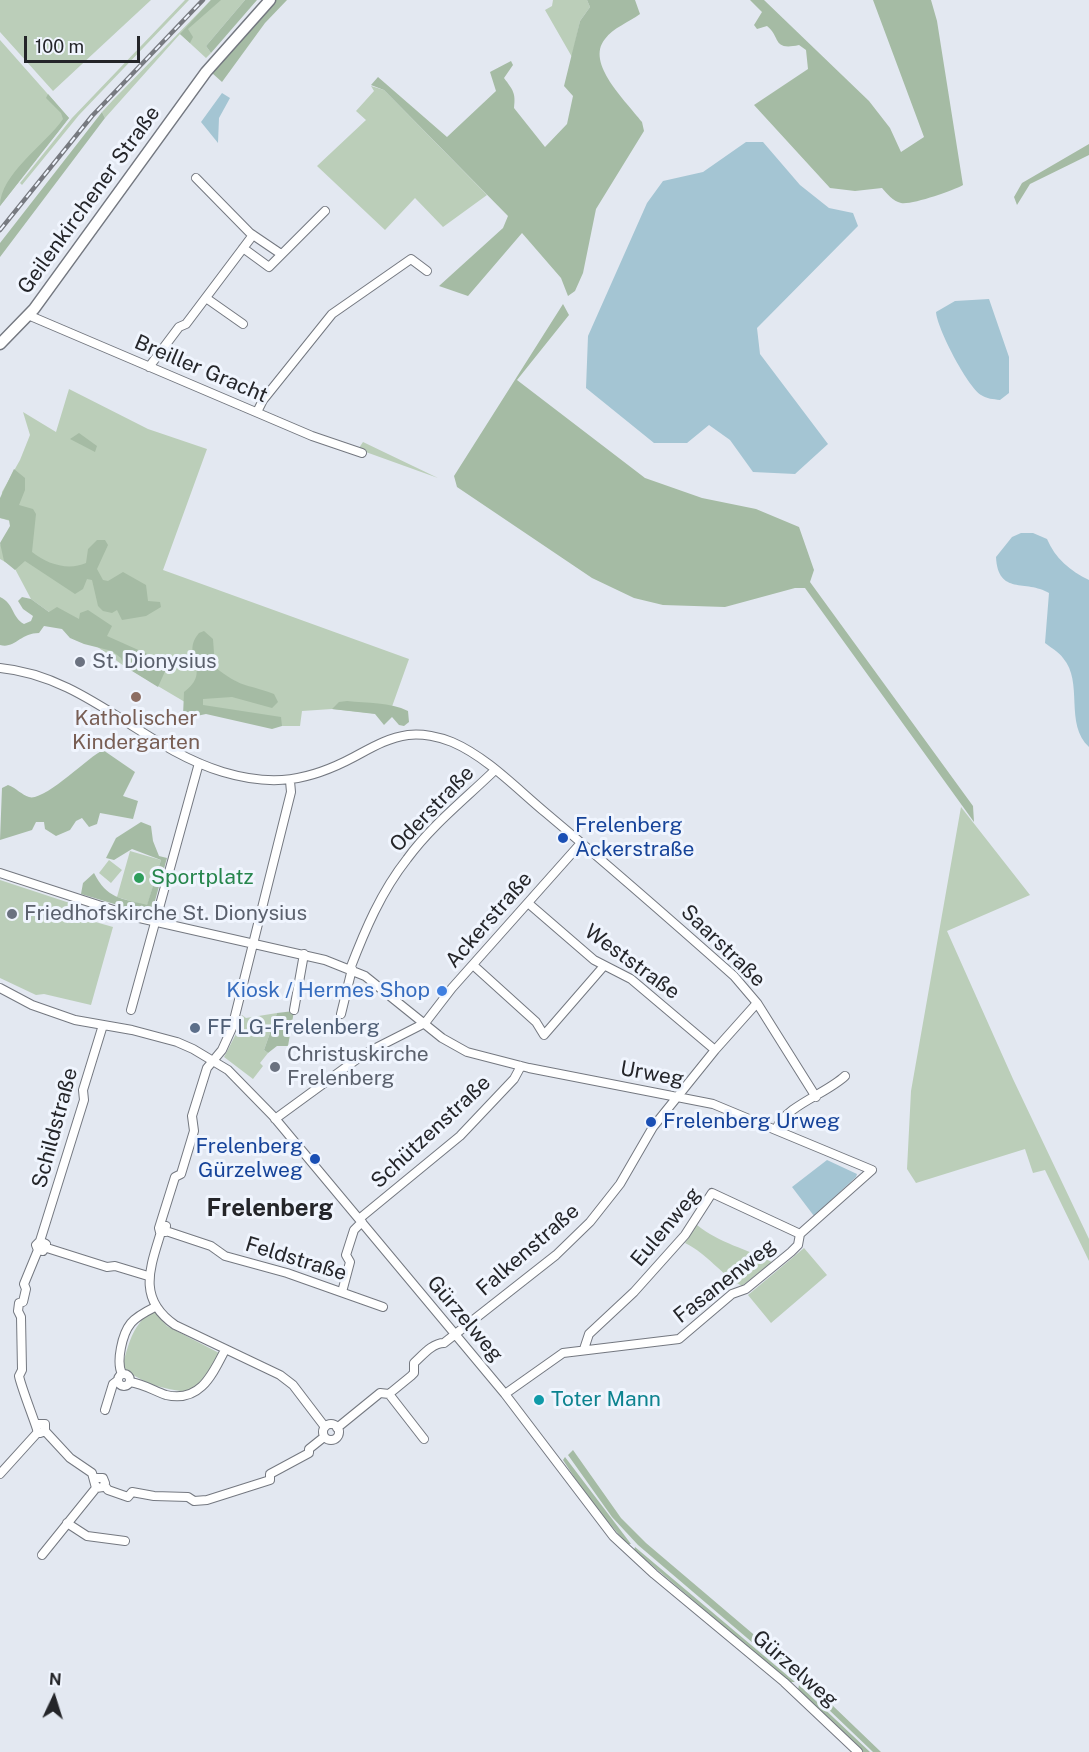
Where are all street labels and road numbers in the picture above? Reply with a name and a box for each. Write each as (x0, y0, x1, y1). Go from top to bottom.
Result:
street label: Geilenkirchener Straße (12, 101, 166, 299)
street label: Breiller Gracht (131, 330, 271, 408)
street label: Oderstraße (385, 761, 479, 857)
street label: Ackerstraße (440, 867, 538, 973)
street label: Saarstraße (676, 900, 770, 992)
street label: Weststraße (579, 919, 685, 1005)
street label: Urweg (618, 1056, 686, 1092)
street label: Schildstraße (27, 1065, 83, 1191)
street label: Schützenstraße (366, 1070, 496, 1194)
street label: Eulenweg (626, 1182, 706, 1272)
street label: Falkenstraße (472, 1199, 584, 1301)
street label: Feldstraße (242, 1232, 350, 1286)
street label: Fasanenweg (669, 1233, 781, 1329)
street label: Gürzelweg (422, 1271, 508, 1367)
street label: Gürzelweg (747, 1625, 843, 1713)

